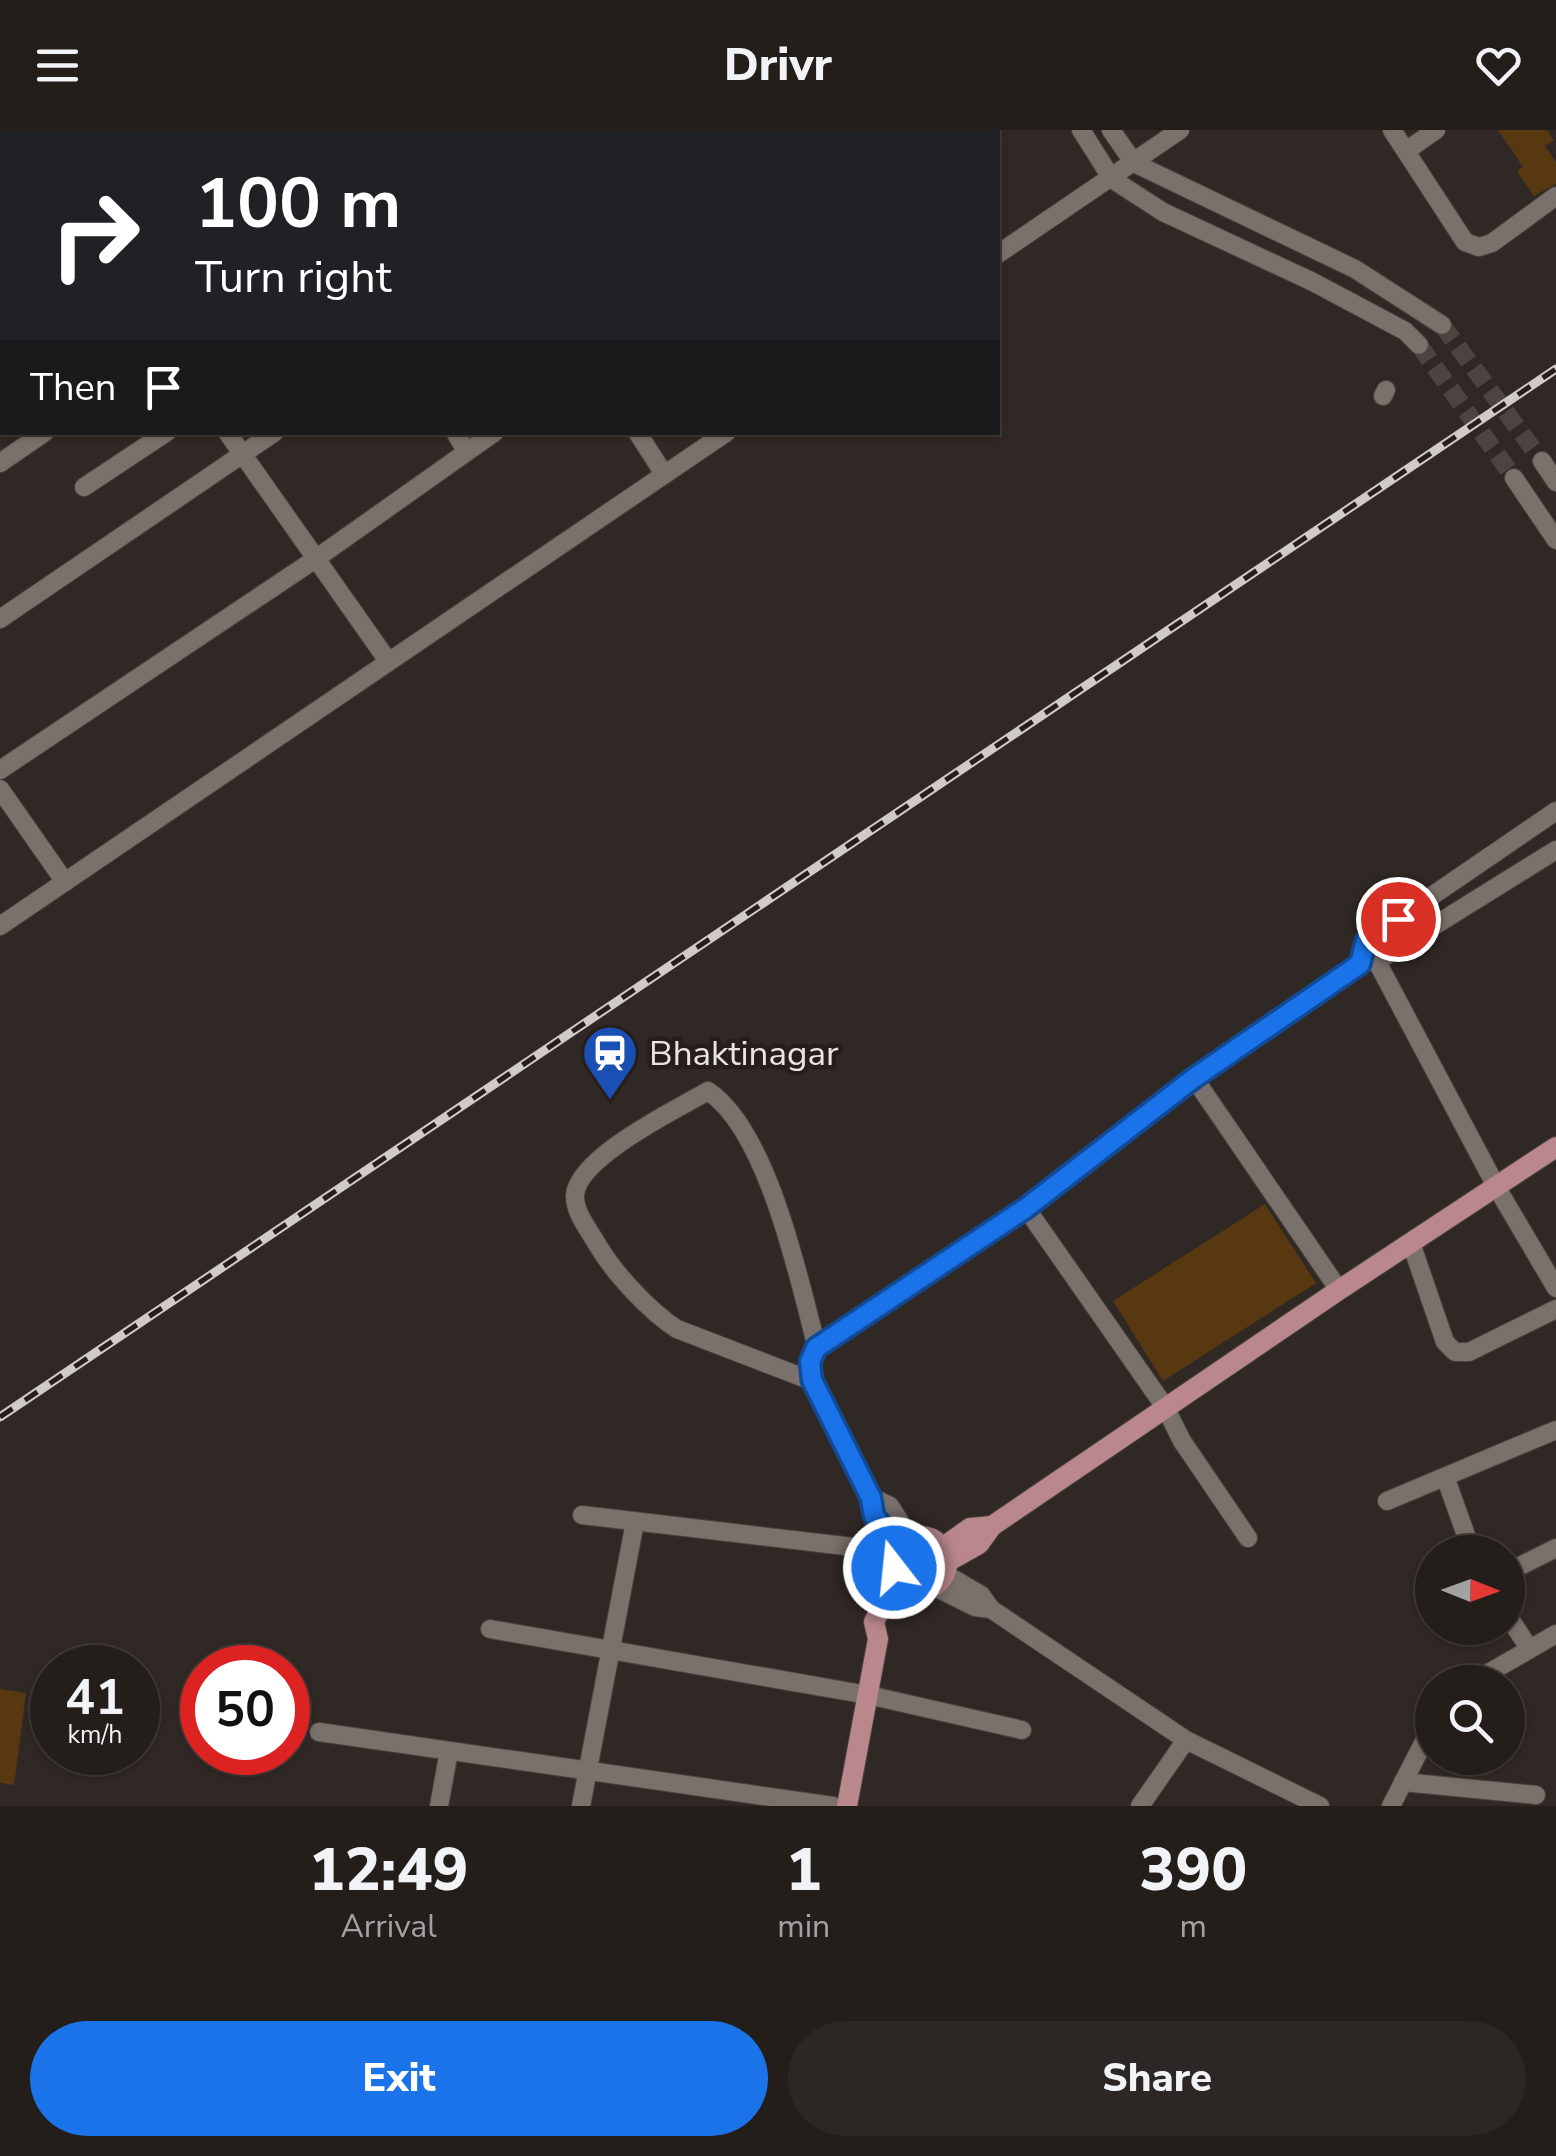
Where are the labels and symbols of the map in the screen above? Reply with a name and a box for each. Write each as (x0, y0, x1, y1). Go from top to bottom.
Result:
pin (1356, 877, 1441, 962)
station icon: Bhaktinagar (580, 1023, 640, 1102)
place label: Bhaktinagar (649, 1030, 839, 1077)
position arrow (842, 1516, 946, 1620)
north arrow (1415, 1535, 1525, 1645)
speed limit sign: 50 (180, 1645, 310, 1775)

